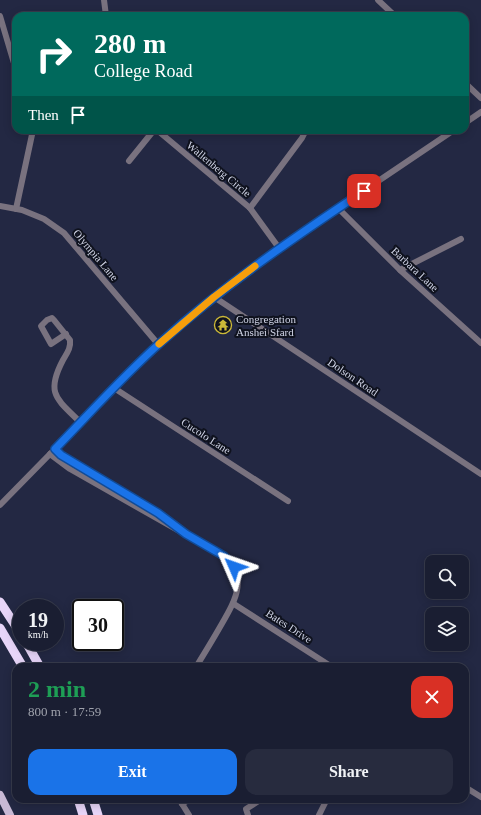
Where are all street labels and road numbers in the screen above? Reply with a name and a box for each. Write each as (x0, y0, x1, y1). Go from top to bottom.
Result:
street label: Wallenberg Circle (185, 139, 254, 199)
street label: Olympia Lane (71, 227, 121, 283)
street label: Barbara Lane (389, 244, 441, 294)
street label: Dolson Road (326, 356, 381, 398)
street label: Cucolo Lane (179, 416, 233, 456)
street label: Bates Drive (264, 607, 314, 645)

